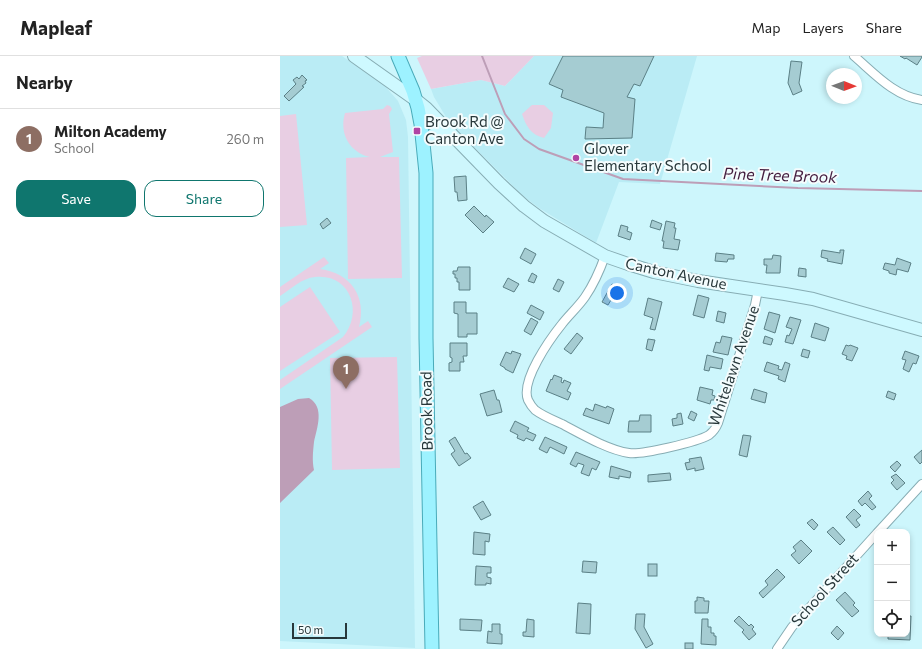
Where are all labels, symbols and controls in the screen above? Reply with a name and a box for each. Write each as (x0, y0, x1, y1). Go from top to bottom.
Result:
text: Mapleaf (20, 16, 92, 39)
text: Map (752, 19, 780, 36)
text: Layers (802, 19, 844, 36)
text: Share (866, 19, 902, 36)
north arrow (826, 68, 862, 104)
text: Nearby (16, 72, 73, 93)
place label: Brook Rd @ Canton Ave (425, 112, 504, 147)
text: Milton Academy (54, 122, 167, 140)
marker: Brook Rd @ Canton Ave (412, 126, 422, 136)
text: 1 (26, 131, 32, 147)
text: 260 m (227, 131, 264, 147)
place label: Glover Elementary School (584, 139, 711, 174)
text: School (54, 140, 94, 156)
marker: Glover Elementary School (571, 153, 581, 163)
water label: Pine Tree Brook (723, 163, 838, 186)
button: Save (16, 180, 136, 217)
button: Share (144, 180, 264, 217)
street label: Canton Avenue (624, 253, 729, 293)
your location (607, 283, 627, 303)
street label: Whitelawn Avenue (704, 303, 762, 428)
pin: 1 (333, 356, 359, 389)
street label: Brook Road (416, 371, 436, 451)
map controls (874, 529, 910, 637)
button: + (874, 529, 910, 565)
street label: School Street (787, 549, 862, 629)
button: − (874, 565, 910, 601)
button: locate (874, 601, 910, 637)
scale bar (292, 621, 347, 640)
text: 50 m (298, 623, 323, 636)

